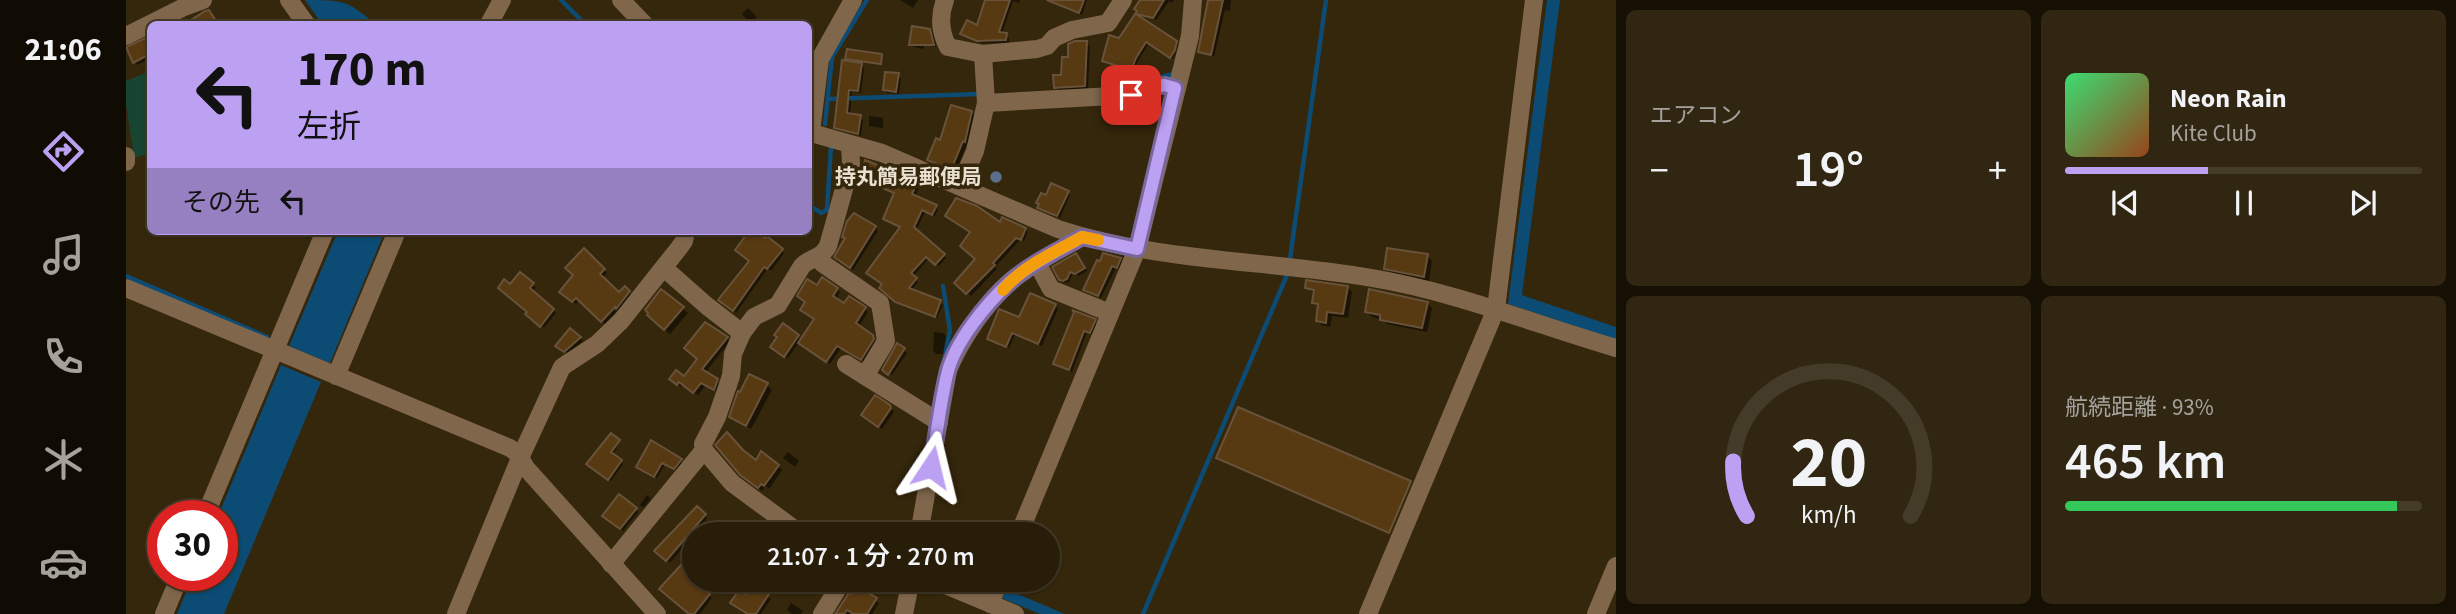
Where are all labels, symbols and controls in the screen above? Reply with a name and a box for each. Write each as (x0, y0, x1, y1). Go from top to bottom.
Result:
text: 21:06 (24, 27, 102, 73)
text: 170 m (297, 35, 426, 105)
icon: left (182, 49, 273, 140)
pin (1101, 65, 1161, 125)
icon: arrive (1112, 76, 1150, 114)
text: Neon Rain (2170, 80, 2287, 117)
text: エアコン (1650, 99, 1742, 132)
text: 左折 (297, 104, 361, 150)
text: Kite Club (2170, 117, 2257, 150)
icon: directions (39, 127, 88, 176)
text: 19° (1793, 133, 1864, 207)
text: − (1650, 144, 1669, 198)
text: + (1988, 144, 2007, 198)
place label: 持丸簡易郵便局 (835, 162, 982, 192)
marker: 持丸簡易郵便局 (988, 169, 1004, 185)
icon: left (274, 182, 312, 220)
text: その先 (182, 184, 260, 221)
icon: previous (2106, 184, 2144, 222)
icon: pause (2225, 184, 2263, 222)
icon: next (2344, 184, 2382, 222)
icon: music (39, 230, 88, 279)
icon: phone (39, 332, 88, 381)
text: 航続距離 · 93% (2065, 391, 2214, 424)
text: 20 (1790, 411, 1867, 515)
text: 465 km (2065, 425, 2226, 499)
position arrow (894, 430, 968, 504)
icon: climate (39, 435, 88, 484)
text: km/h (1801, 497, 1856, 533)
speed limit sign: 30 (147, 500, 238, 591)
icon: car (39, 538, 88, 587)
text: 21:07 · 1 分 · 270 m (767, 538, 975, 575)

